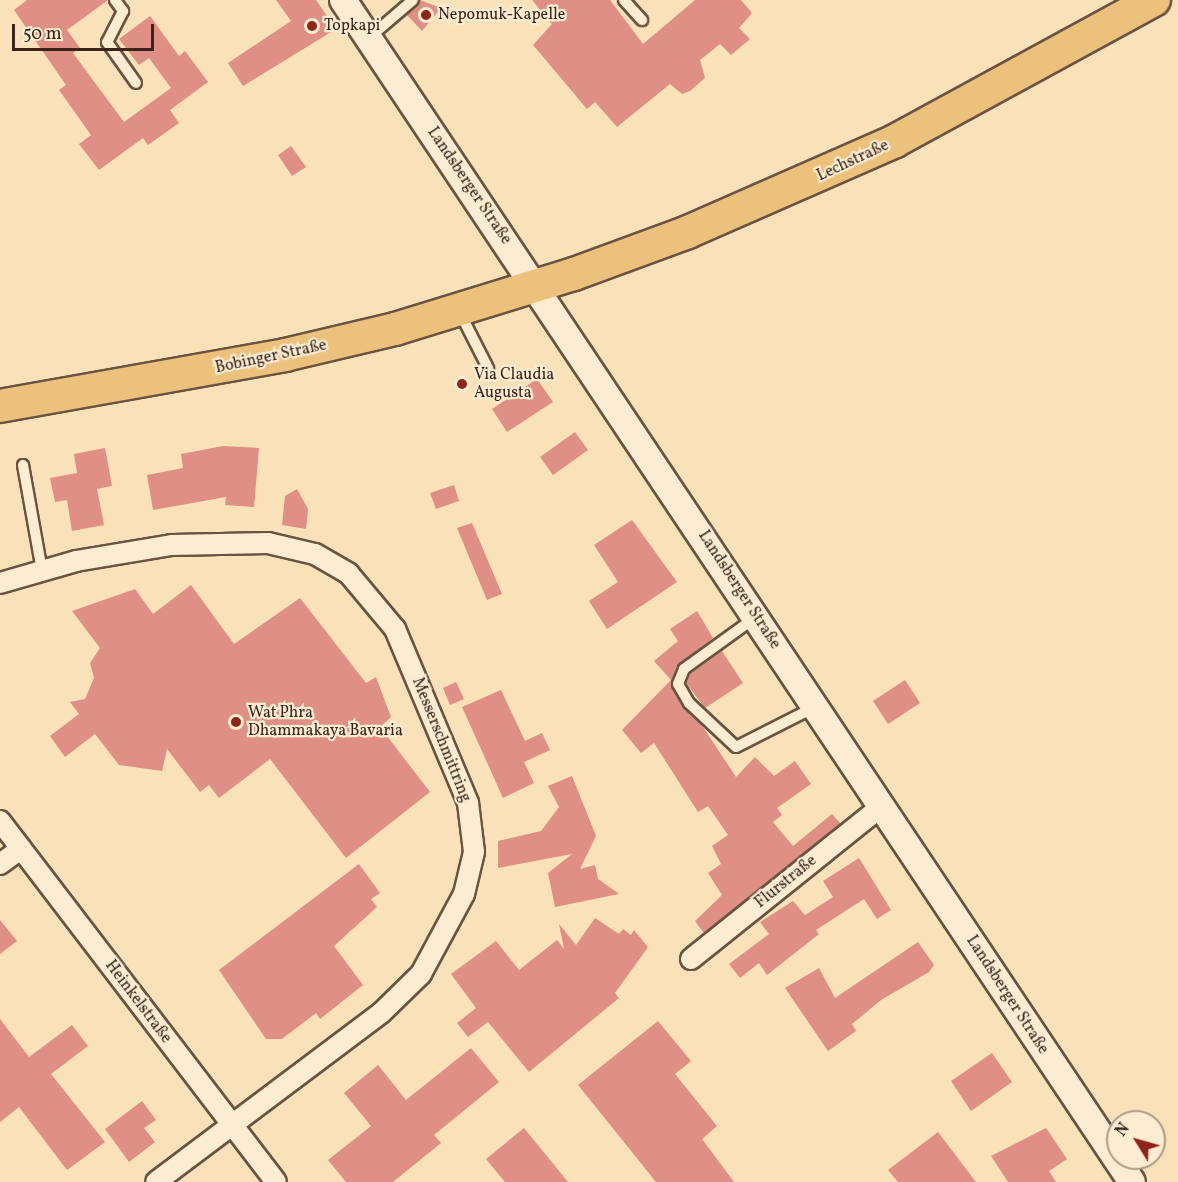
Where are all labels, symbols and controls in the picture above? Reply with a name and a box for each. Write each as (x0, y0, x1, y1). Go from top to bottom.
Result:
place label: Nepomuk-Kapelle (438, 5, 565, 25)
marker: Nepomuk-Kapelle (419, 8, 433, 22)
scale bar (15, 12, 158, 50)
place label: Topkapi (324, 16, 380, 36)
marker: Topkapi (305, 19, 319, 33)
text: 50 m (23, 22, 62, 47)
street label: Landsberger Straße (423, 124, 515, 248)
street label: Lechstraße (814, 136, 892, 186)
street label: Bobinger Straße (214, 336, 328, 378)
place label: Via Claudia Augusta (474, 365, 554, 403)
marker: Via Claudia Augusta (455, 377, 469, 391)
street label: Landsberger Straße (694, 527, 784, 653)
street label: Messerschmittring (407, 675, 475, 805)
place label: Wat Phra Dhammakaya Bavaria (248, 703, 403, 741)
marker: Wat Phra Dhammakaya Bavaria (229, 715, 243, 729)
street label: Flurstraße (751, 851, 821, 913)
street label: Landsberger Straße (962, 932, 1052, 1058)
street label: Heinkelstraße (101, 957, 175, 1047)
north arrow (1106, 1110, 1166, 1170)
text: N (1111, 1119, 1136, 1142)

